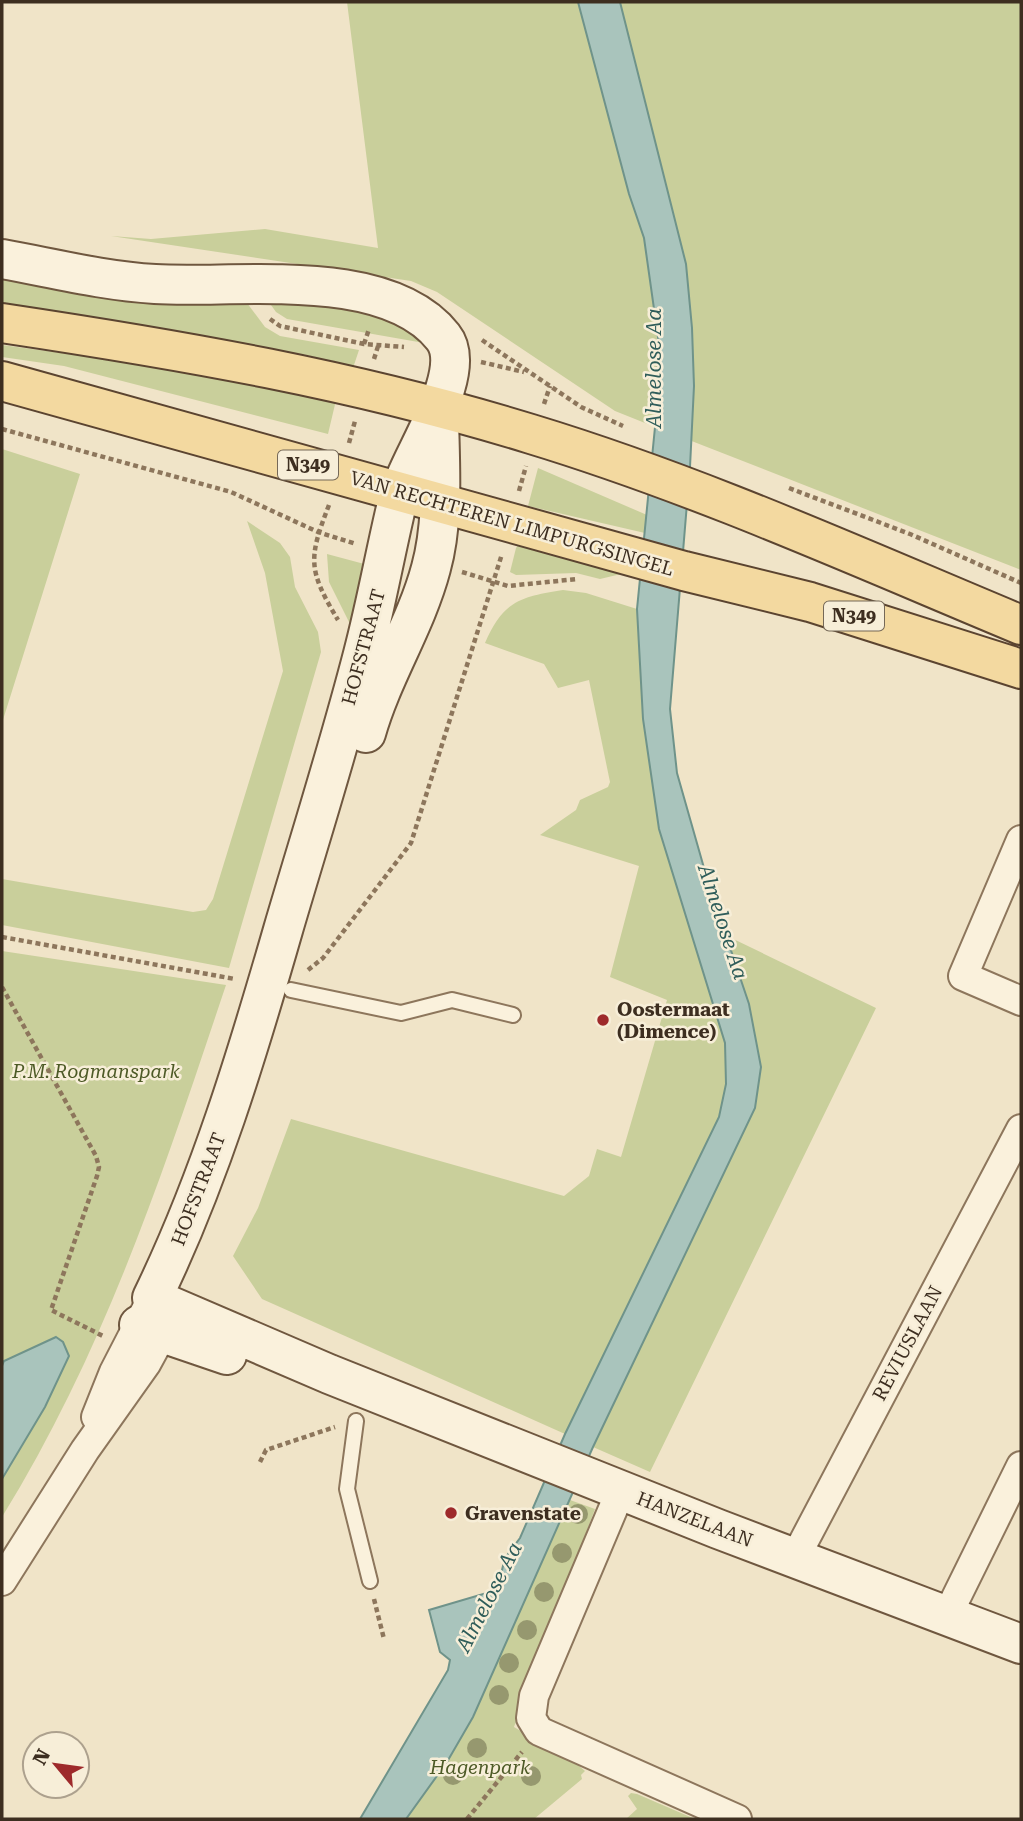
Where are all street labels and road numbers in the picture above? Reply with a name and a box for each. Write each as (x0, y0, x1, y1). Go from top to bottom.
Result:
road number: N349 (278, 450, 338, 480)
street label: VAN RECHTEREN LIMPURGSINGEL (347, 466, 676, 581)
street label: HOFSTRAAT (337, 587, 390, 708)
road number: N349 (824, 602, 884, 630)
street label: HOFSTRAAT (166, 1129, 231, 1249)
street label: REVIUSLAAN (868, 1282, 947, 1405)
street label: HANZELAAN (634, 1487, 756, 1552)

